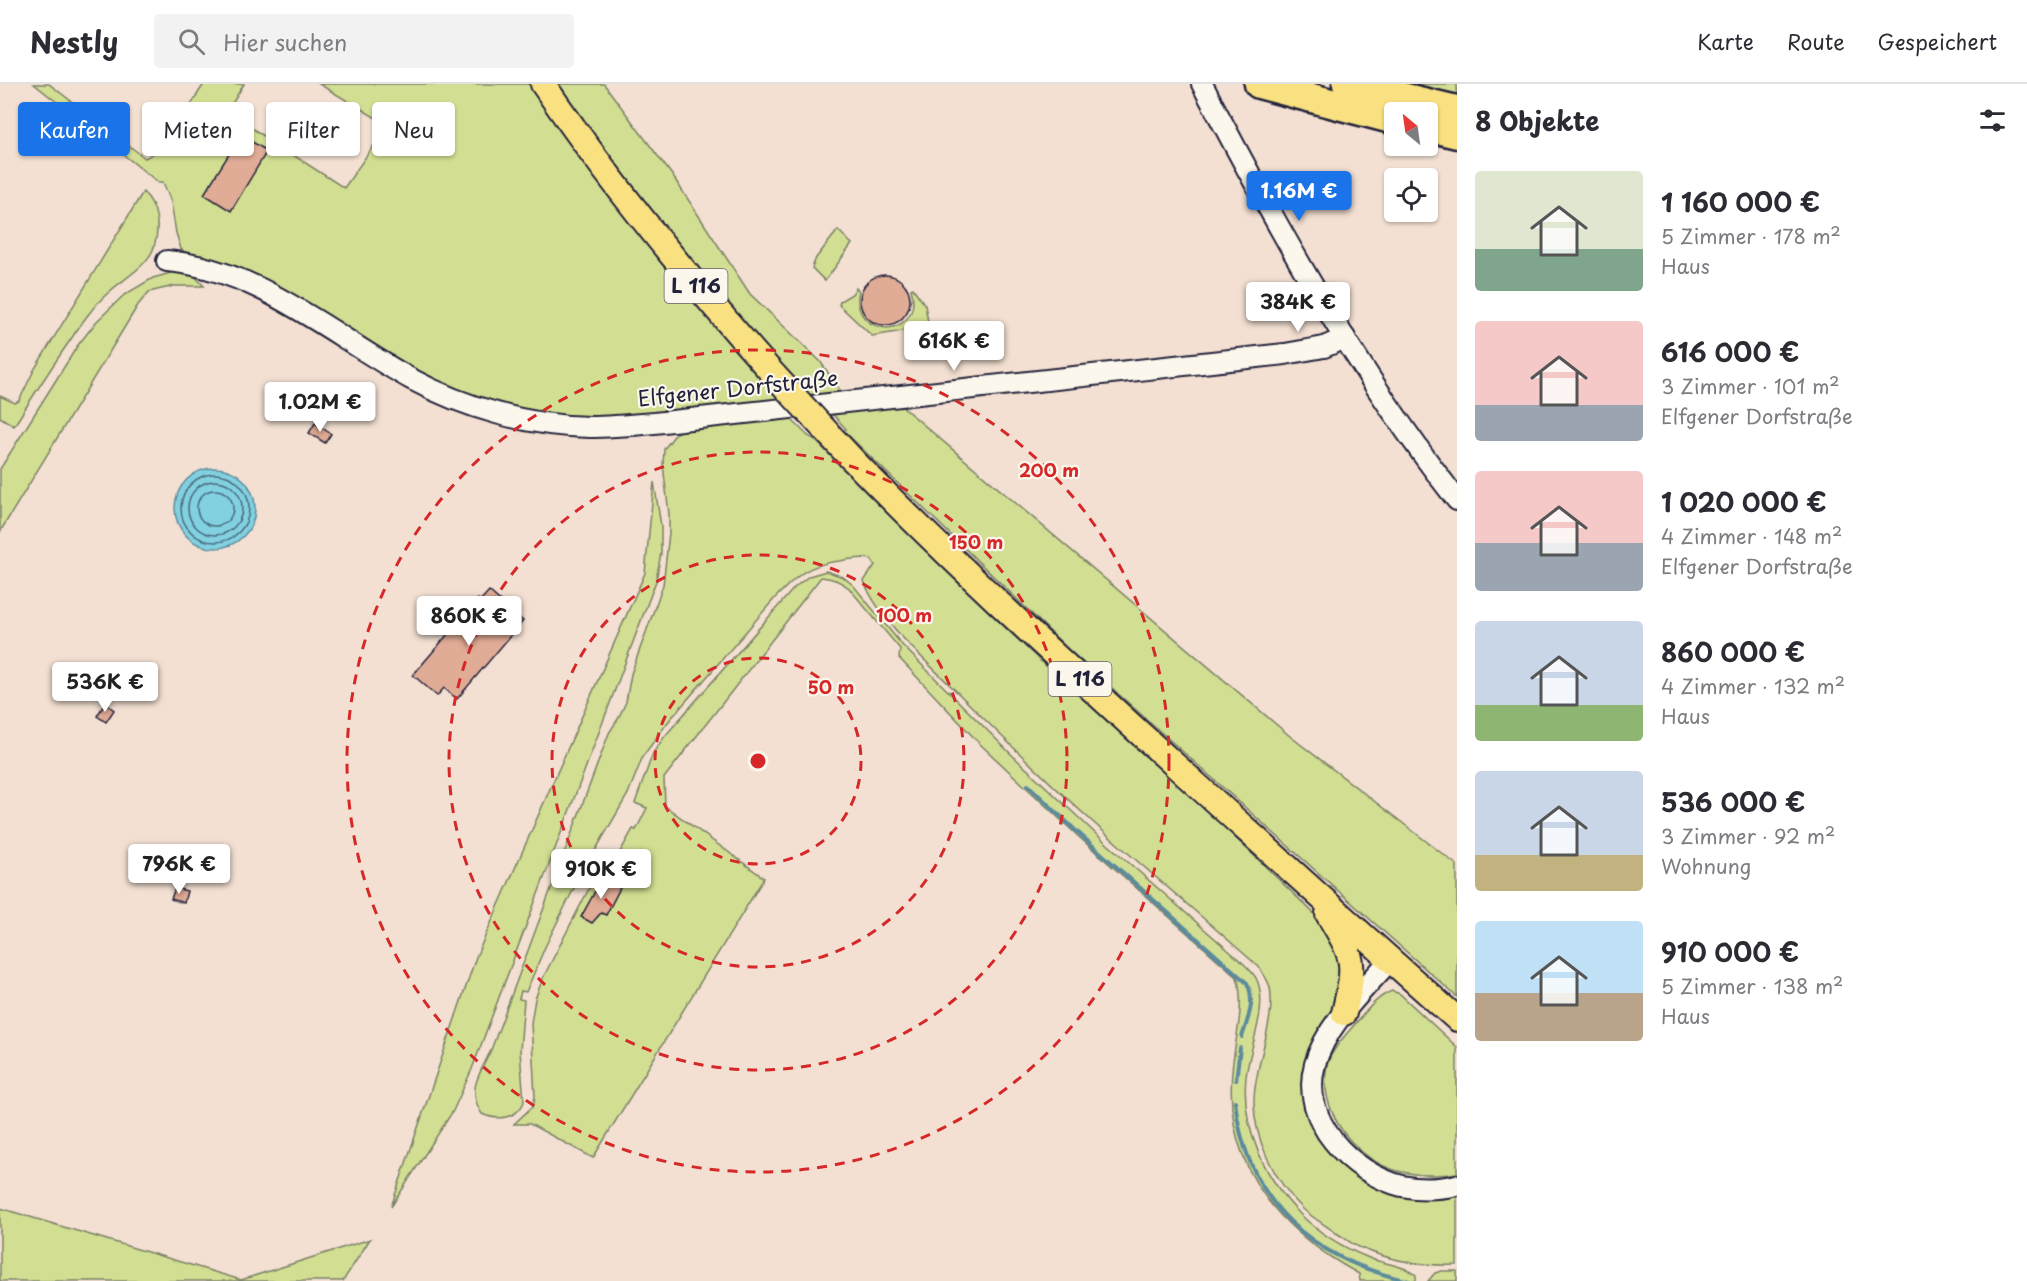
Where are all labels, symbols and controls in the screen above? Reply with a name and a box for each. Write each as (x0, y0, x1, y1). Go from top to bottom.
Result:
search box (154, 14, 574, 68)
text: Nestly (30, 20, 118, 63)
icon: search (175, 25, 208, 58)
text: Hier suchen (223, 25, 347, 58)
text: Karte (1697, 25, 1754, 57)
text: Route (1787, 25, 1845, 57)
text: Gespeichert (1878, 25, 1997, 57)
text: 8 Objekte (1475, 101, 1599, 140)
chip: Kaufen (18, 102, 130, 156)
chip: Mieten (142, 102, 254, 156)
chip: Filter (266, 102, 360, 156)
chip: Neu (372, 102, 455, 156)
north arrow (1384, 102, 1438, 156)
map controls (1384, 102, 1438, 222)
icon: filters (1976, 104, 2009, 137)
button: locate (1384, 168, 1438, 222)
pin: 1.16M € (1244, 171, 1354, 222)
text: 1.16M € (1261, 175, 1337, 205)
text: 1 160 000 € (1661, 182, 1820, 221)
icon: home (1523, 195, 1595, 267)
text: 5 Zimmer · 178 m² (1661, 221, 1841, 251)
text: Haus (1661, 251, 1710, 281)
road number: L 116 (664, 269, 728, 303)
pin: 384K € (1249, 282, 1347, 333)
text: 384K € (1260, 286, 1336, 316)
pin: 616K € (905, 321, 1003, 372)
text: 616K € (918, 325, 990, 355)
text: 616 000 € (1661, 332, 1799, 371)
icon: home (1523, 345, 1595, 417)
street label: Elfgener Dorfstraße (636, 361, 839, 413)
text: 3 Zimmer · 101 m² (1661, 371, 1840, 401)
pin: 1.02M € (265, 382, 375, 433)
text: 1.02M € (279, 386, 361, 416)
text: Elfgener Dorfstraße (1661, 401, 1853, 431)
text: 200 m (1019, 456, 1079, 483)
text: 1 020 000 € (1661, 482, 1827, 521)
icon: home (1523, 495, 1595, 567)
text: 4 Zimmer · 148 m² (1661, 521, 1842, 551)
text: 150 m (949, 528, 1003, 555)
text: Elfgener Dorfstraße (1661, 551, 1853, 581)
pin: 860K € (420, 596, 518, 647)
text: 860K € (431, 600, 507, 630)
text: 100 m (876, 601, 932, 628)
text: 860 000 € (1661, 632, 1805, 671)
icon: home (1523, 645, 1595, 717)
pin: 536K € (56, 662, 154, 713)
road number: L 116 (1048, 662, 1112, 696)
text: 536K € (66, 666, 144, 696)
text: 4 Zimmer · 132 m² (1661, 671, 1845, 701)
text: 50 m (808, 673, 854, 700)
text: Haus (1661, 701, 1710, 731)
centre of rings (748, 751, 768, 771)
text: 536 000 € (1661, 782, 1805, 821)
icon: home (1523, 795, 1595, 867)
text: 3 Zimmer · 92 m² (1661, 821, 1835, 851)
pin: 796K € (130, 844, 228, 895)
text: 796K € (142, 848, 216, 878)
pin: 910K € (552, 849, 650, 900)
text: Wohnung (1661, 851, 1751, 881)
text: 910K € (565, 853, 637, 883)
text: 910 000 € (1661, 932, 1799, 971)
icon: home (1523, 945, 1595, 1017)
text: 5 Zimmer · 138 m² (1661, 971, 1843, 1001)
text: Haus (1661, 1001, 1710, 1031)

